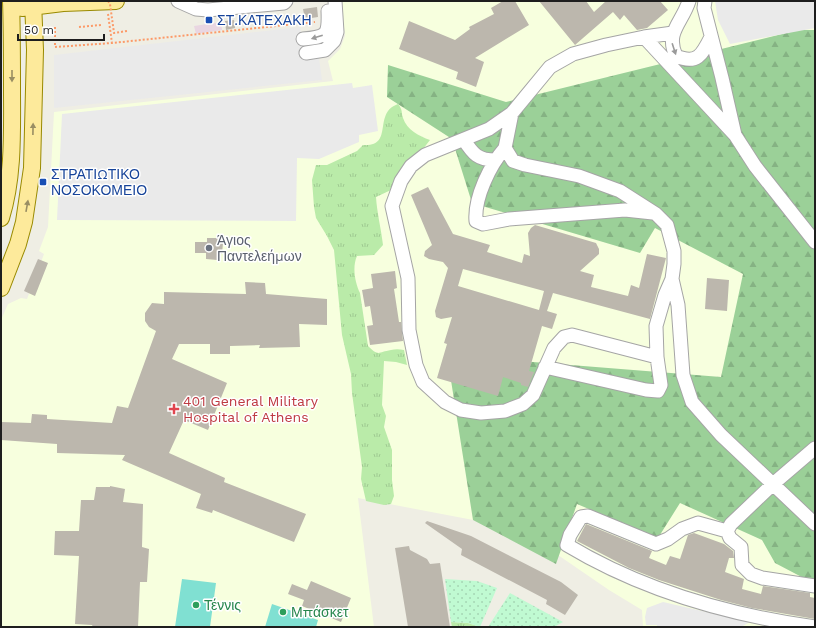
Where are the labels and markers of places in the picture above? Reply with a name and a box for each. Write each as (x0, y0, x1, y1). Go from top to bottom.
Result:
place label: ΣΤ.ΚΑΤΕΧΑΚΗ (217, 12, 312, 28)
marker: ΣΤ.ΚΑΤΕΧΑΚΗ (204, 15, 214, 25)
place label: ΣΤΡΑΤΙΩΤΙΚΟ ΝΟΣΟΚΟΜΕΙΟ (51, 166, 147, 198)
marker: ΣΤΡΑΤΙΩΤΙΚΟ ΝΟΣΟΚΟΜΕΙΟ (38, 177, 48, 187)
place label: Άγιος Παντελεήμων (217, 232, 302, 264)
marker: Άγιος Παντελεήμων (204, 243, 214, 253)
place label: 401 General Military Hospital of Athens (183, 393, 319, 425)
marker: 401 General Military Hospital of Athens (168, 403, 180, 415)
place label: Τέννις (204, 597, 241, 613)
marker: Τέννις (191, 600, 201, 610)
place label: Μπάσκετ (291, 604, 349, 620)
marker: Μπάσκετ (278, 607, 288, 617)

